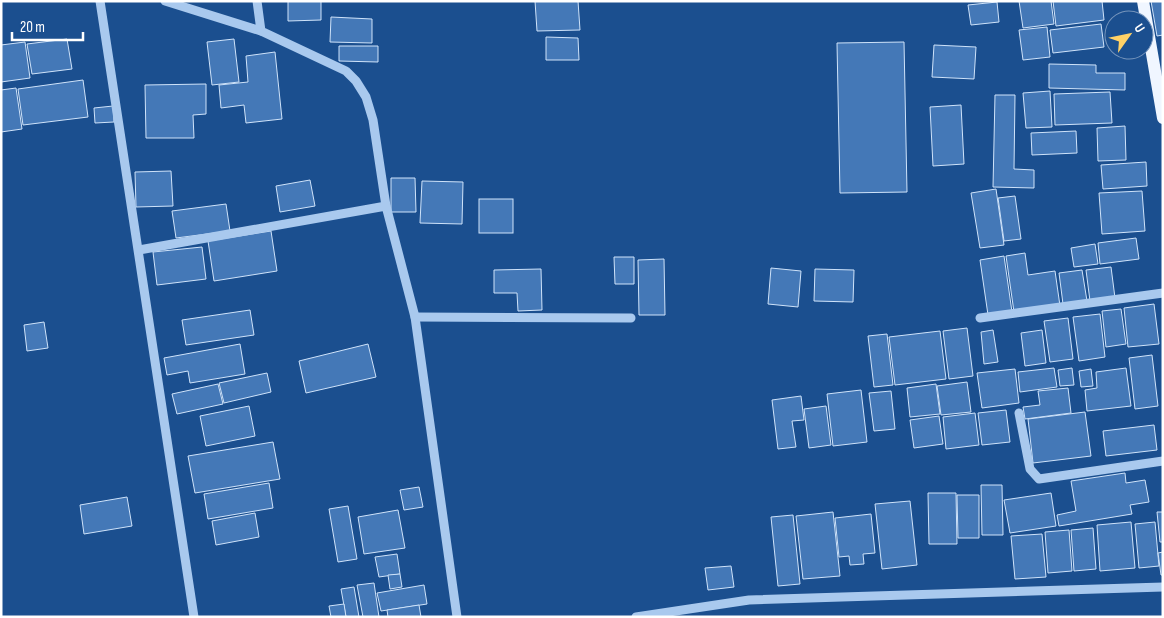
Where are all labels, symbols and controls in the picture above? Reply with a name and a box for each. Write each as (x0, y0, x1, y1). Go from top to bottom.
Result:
scale bar (12, 10, 84, 42)
north arrow (1104, 10, 1154, 60)
text: 20 m (20, 18, 45, 37)
text: U (1130, 21, 1149, 36)

